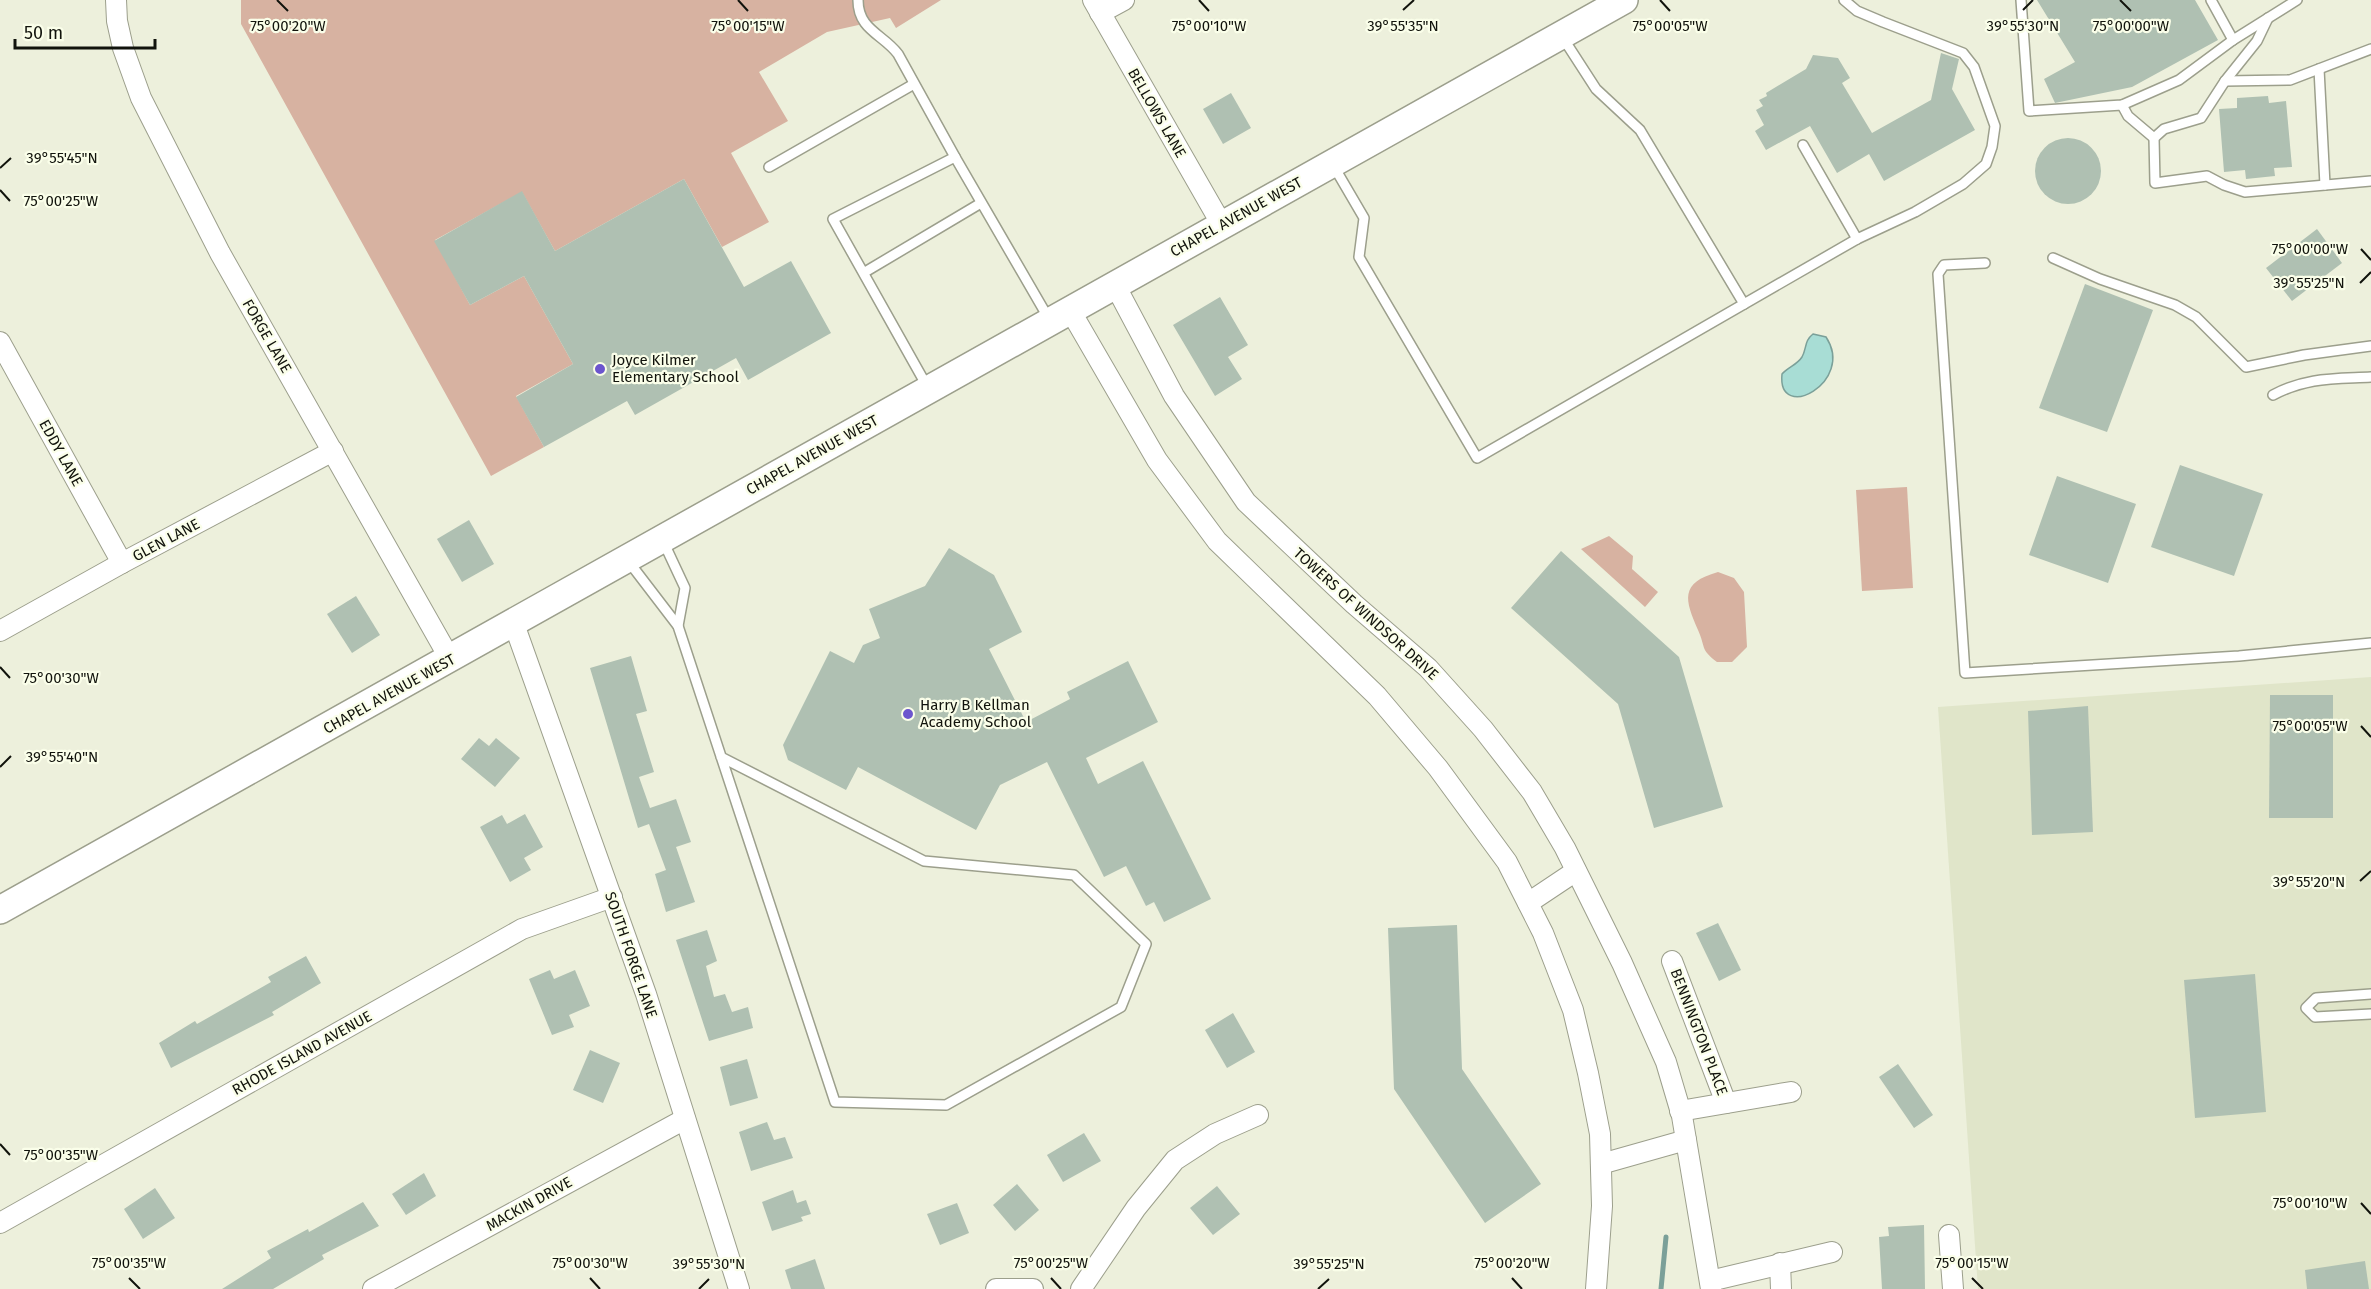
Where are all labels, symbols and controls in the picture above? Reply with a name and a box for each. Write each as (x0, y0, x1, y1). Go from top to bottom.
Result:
scale bar (15, 12, 154, 50)
text: 75°00'20"W (250, 17, 326, 35)
text: 75°00'15"W (711, 17, 785, 35)
text: 75°00'10"W (1172, 17, 1247, 35)
text: 39°55'35"N (1367, 17, 1439, 35)
text: 75°00'05"W (1632, 17, 1708, 35)
text: 39°55'30"N (1987, 17, 2059, 35)
text: 75°00'00"W (2093, 17, 2170, 35)
text: 50 m (24, 22, 63, 44)
street label: BELLOWS LANE (1124, 65, 1190, 161)
text: 39°55'45"N (26, 149, 98, 167)
street label: CHAPEL AVENUE WEST (1167, 173, 1305, 261)
text: 75°00'25"W (24, 192, 99, 210)
text: 75°00'00"W (2272, 240, 2349, 258)
text: 39°55'25"N (2273, 274, 2345, 292)
street label: FORGE LANE (239, 296, 295, 376)
place label: Joyce Kilmer Elementary School (612, 351, 740, 386)
marker: Joyce Kilmer Elementary School (593, 362, 607, 376)
street label: CHAPEL AVENUE WEST (743, 411, 881, 499)
street label: EDDY LANE (35, 417, 87, 489)
street label: GLEN LANE (129, 515, 203, 565)
street label: TOWERS OF WINDSOR DRIVE (1290, 544, 1442, 684)
street label: CHAPEL AVENUE WEST (320, 650, 458, 738)
text: 75°00'30"W (23, 669, 99, 687)
place label: Harry B Kellman Academy School (920, 696, 1032, 731)
marker: Harry B Kellman Academy School (901, 707, 915, 721)
text: 75°00'05"W (2272, 717, 2348, 735)
text: 39°55'40"N (26, 748, 98, 766)
text: 39°55'20"N (2273, 873, 2345, 891)
street label: SOUTH FORGE LANE (601, 889, 661, 1021)
street label: BENNINGTON PLACE (1667, 966, 1731, 1098)
street label: RHODE ISLAND AVENUE (229, 1007, 375, 1099)
text: 75°00'35"W (24, 1146, 99, 1164)
street label: MACKIN DRIVE (483, 1173, 575, 1235)
text: 75°00'10"W (2273, 1194, 2348, 1212)
text: 75°00'35"W (92, 1254, 167, 1272)
text: 75°00'30"W (552, 1254, 628, 1272)
text: 75°00'25"W (1014, 1254, 1089, 1272)
text: 75°00'20"W (1474, 1254, 1550, 1272)
text: 75°00'15"W (1935, 1254, 2009, 1272)
text: 39°55'30"N (673, 1255, 745, 1273)
text: 39°55'25"N (1293, 1255, 1365, 1273)

